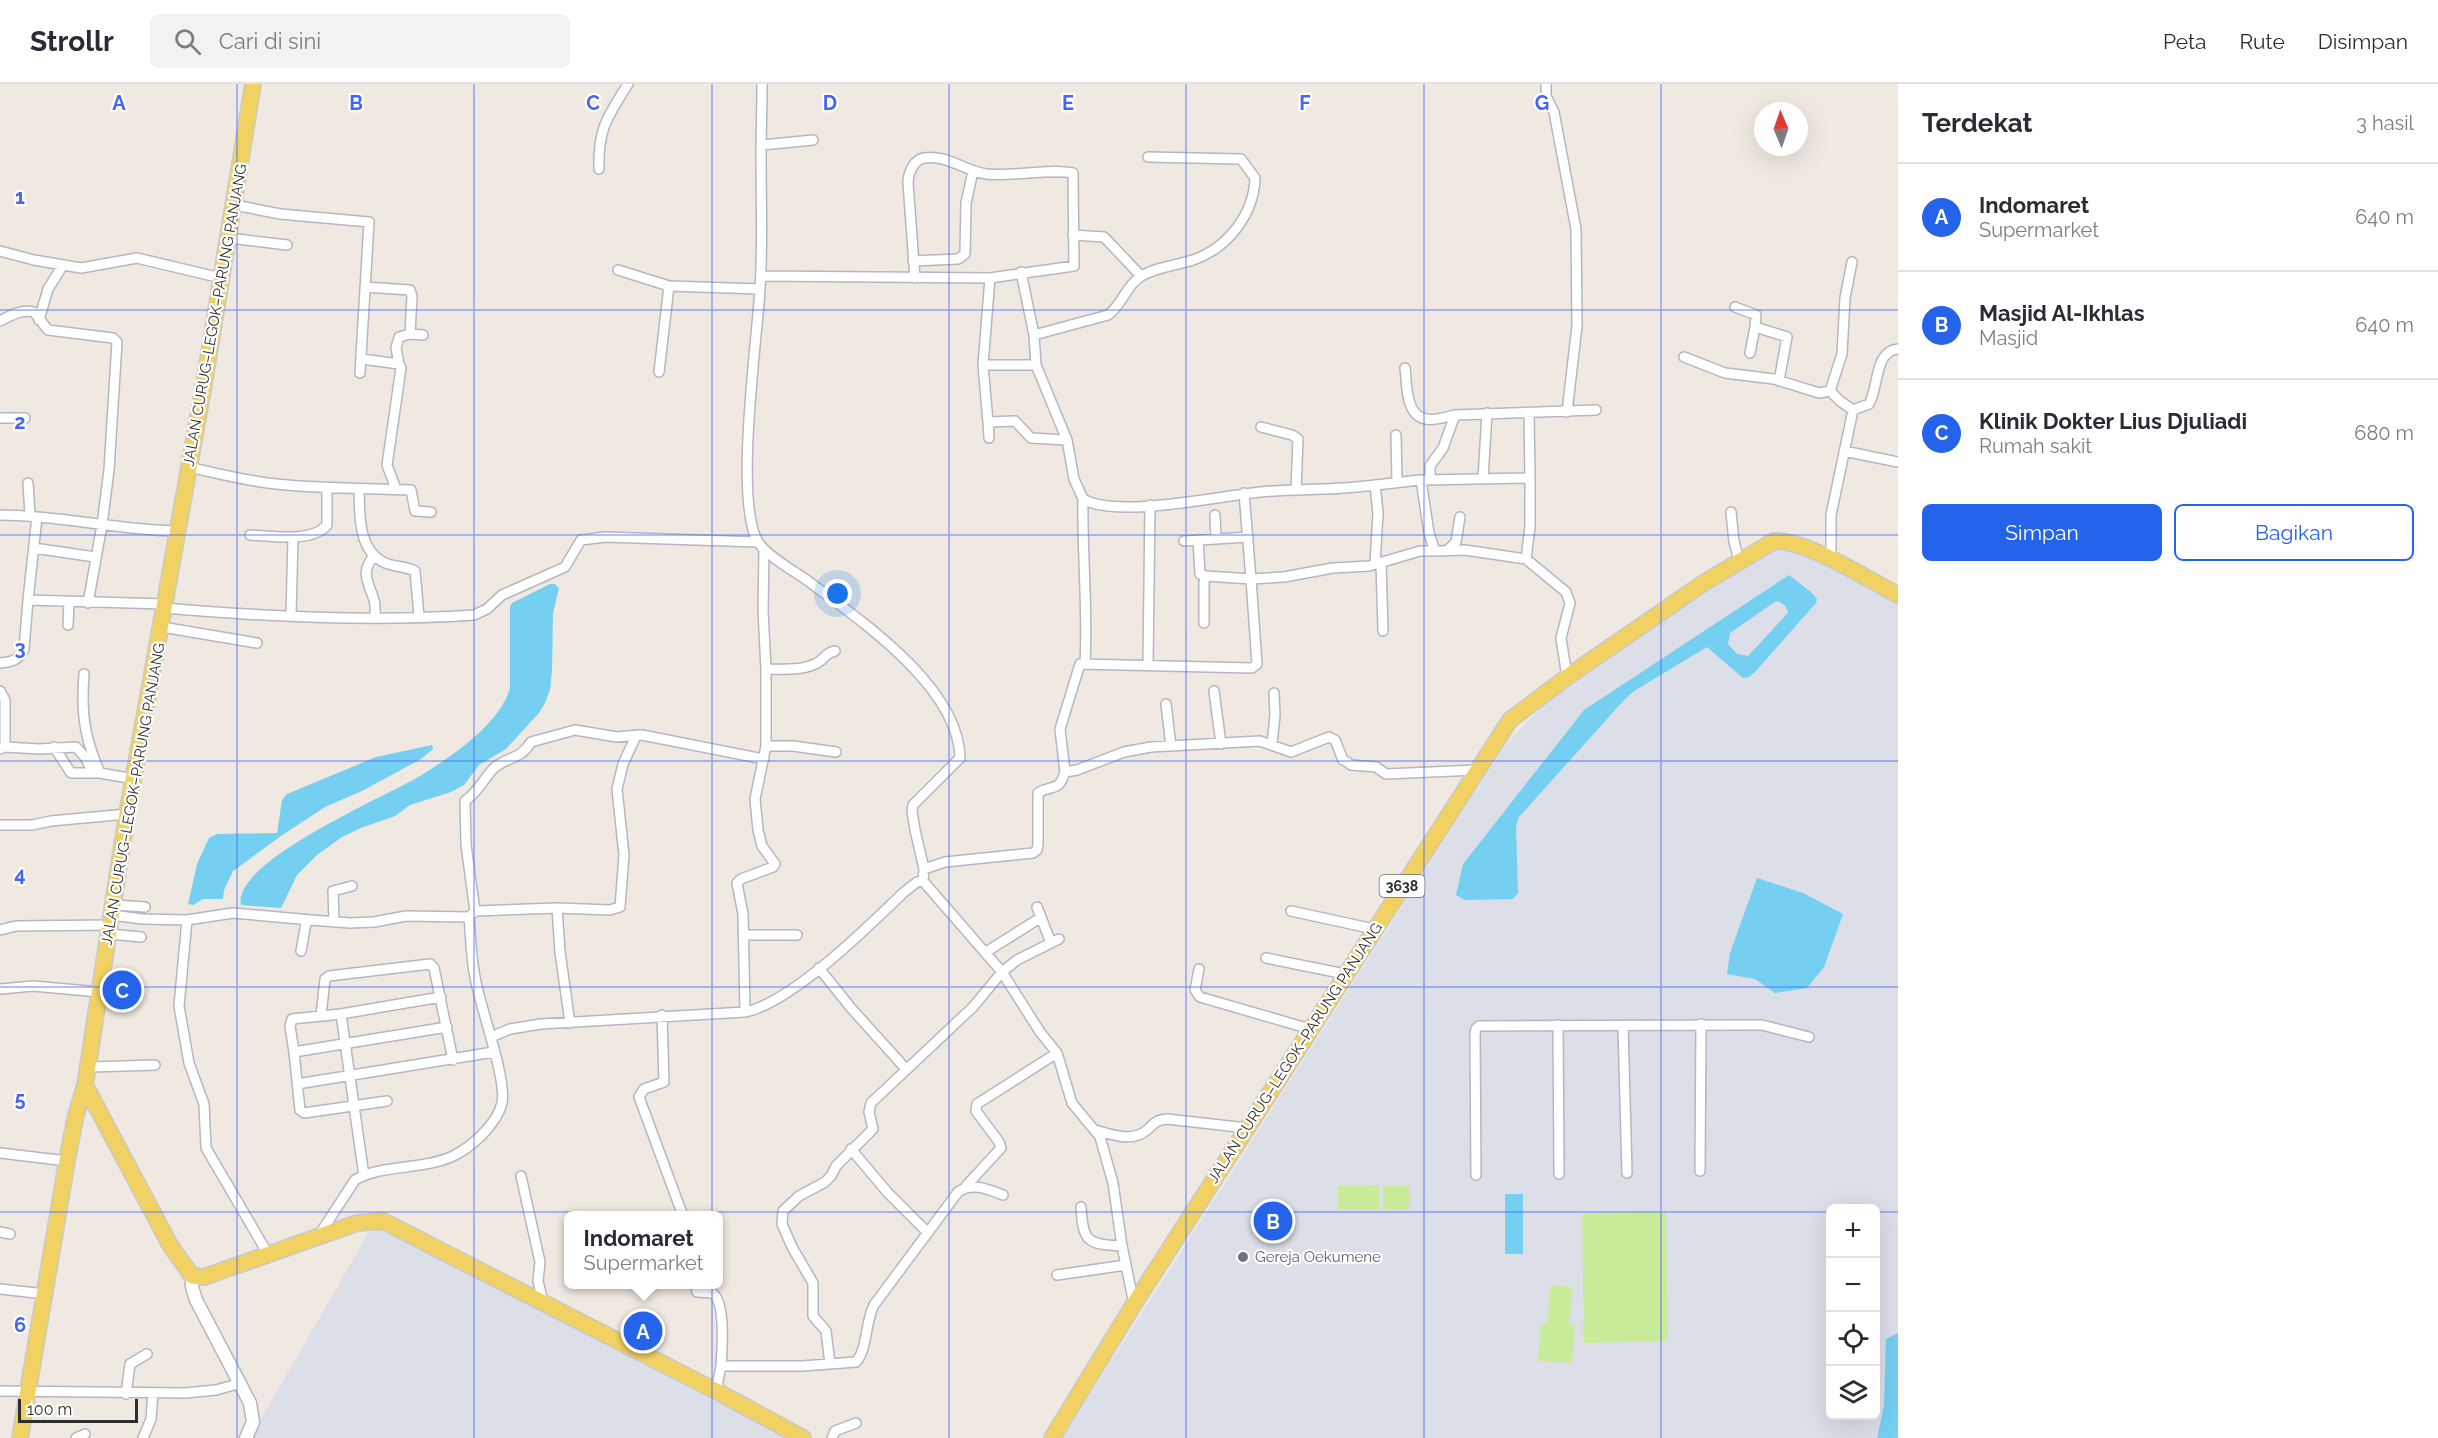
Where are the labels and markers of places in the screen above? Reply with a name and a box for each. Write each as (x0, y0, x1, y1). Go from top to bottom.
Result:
pin: C (102, 968, 142, 1012)
pin: B (1254, 1198, 1292, 1244)
place label: Gereja Oekumene (1255, 1248, 1381, 1266)
marker: Gereja Oekumene (1236, 1250, 1250, 1264)
pin: A (624, 1308, 662, 1354)

